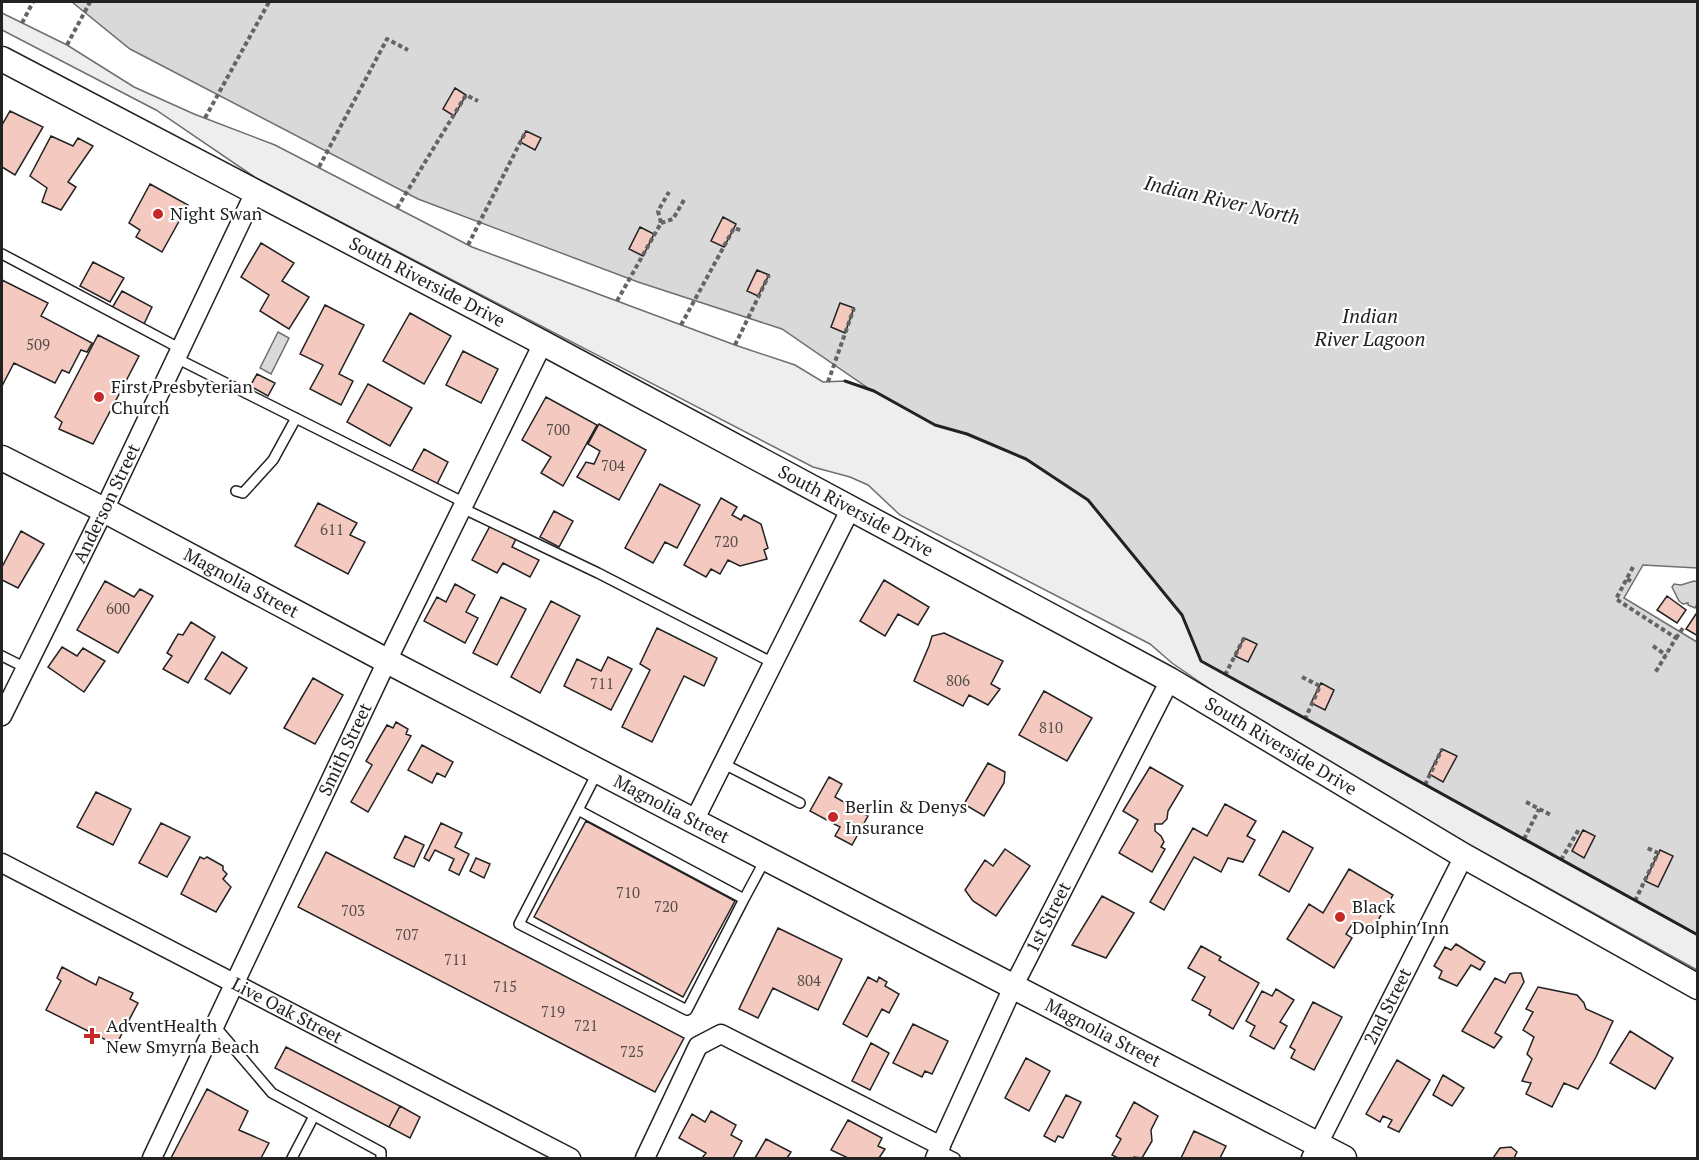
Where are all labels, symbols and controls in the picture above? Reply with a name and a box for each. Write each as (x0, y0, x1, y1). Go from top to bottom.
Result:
water label: Indian River North (1141, 168, 1303, 231)
place label: Night Swan (170, 201, 263, 225)
marker: Night Swan (151, 207, 165, 221)
street label: South Riverside Drive (345, 230, 510, 332)
water label: Indian River Lagoon (1313, 302, 1426, 352)
house number: 509 (26, 334, 50, 354)
place label: First Presbyterian Church (111, 374, 253, 419)
marker: First Presbyterian Church (92, 390, 106, 404)
house number: 700 (546, 419, 570, 439)
street label: Anderson Street (67, 439, 145, 567)
house number: 704 (601, 455, 625, 475)
street label: South Riverside Drive (774, 459, 938, 562)
house number: 611 (320, 519, 344, 539)
house number: 720 (714, 531, 738, 551)
street label: Magnolia Street (180, 542, 304, 623)
house number: 600 (106, 598, 130, 618)
house number: 806 (946, 670, 970, 690)
house number: 711 (590, 673, 614, 693)
street label: South Riverside Drive (1201, 691, 1362, 800)
street label: Smith Street (312, 698, 377, 799)
house number: 810 (1039, 717, 1063, 737)
street label: Magnolia Street (610, 768, 734, 848)
place label: Berlin & Denys Insurance (845, 794, 967, 839)
marker: Berlin & Denys Insurance (826, 810, 840, 824)
street label: 1st Street (1020, 877, 1076, 957)
house number: 710 (616, 882, 640, 902)
place label: Black Dolphin Inn (1352, 894, 1449, 939)
house number: 720 (654, 896, 678, 916)
house number: 703 (341, 900, 365, 920)
marker: Black Dolphin Inn (1333, 910, 1347, 924)
house number: 707 (395, 924, 419, 944)
house number: 711 (444, 949, 468, 969)
street label: 2nd Street (1358, 963, 1416, 1048)
house number: 804 (797, 970, 821, 990)
street label: Live Oak Street (228, 971, 347, 1049)
house number: 715 (493, 976, 517, 996)
street label: Magnolia Street (1041, 992, 1166, 1072)
house number: 719 (541, 1001, 565, 1021)
place label: AdventHealth New Smyrna Beach (106, 1013, 260, 1058)
house number: 721 (574, 1015, 598, 1035)
marker: AdventHealth New Smyrna Beach (83, 1027, 101, 1045)
house number: 725 (620, 1041, 644, 1061)

